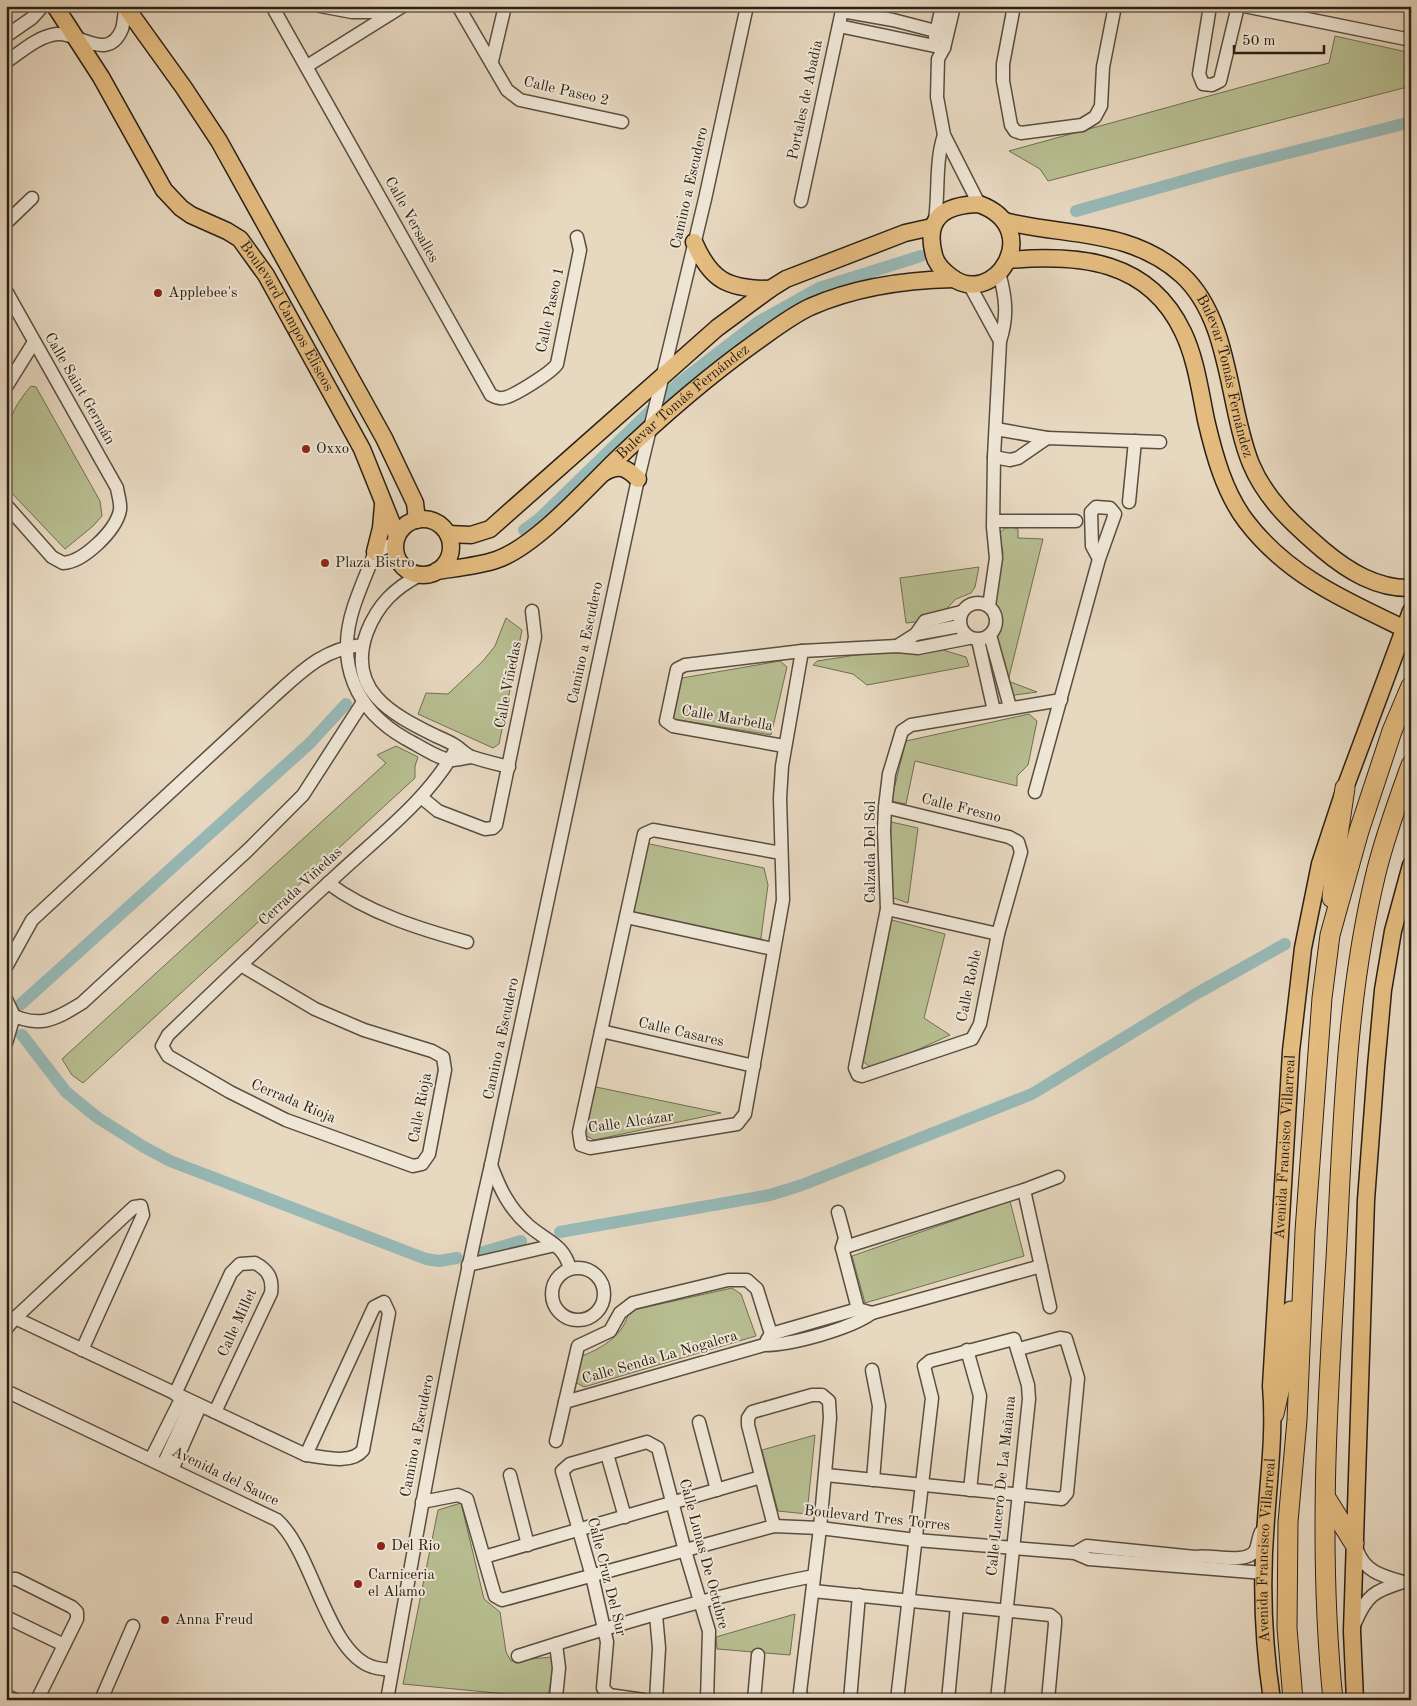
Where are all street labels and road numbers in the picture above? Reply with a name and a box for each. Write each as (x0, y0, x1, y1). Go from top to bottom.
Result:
street label: Portales de Abadia (786, 38, 826, 161)
street label: Calle Paseo 2 (522, 75, 610, 109)
street label: Camino a Escudero (669, 126, 711, 250)
street label: Calle Versalles (381, 175, 441, 265)
street label: Boulevard Campos Eliseos (237, 239, 336, 394)
street label: Calle Paseo 1 (535, 266, 567, 354)
street label: Bulevar Tomás Fernández (1193, 292, 1255, 460)
street label: Calle Saint Germán (41, 331, 117, 447)
street label: Bulevar Tomás Fernández (614, 342, 752, 463)
street label: Camino a Escudero (566, 581, 606, 705)
street label: Calle Viñedas (493, 640, 525, 730)
street label: Calle Marbella (680, 704, 775, 735)
street label: Calle Fresno (919, 792, 1003, 826)
street label: Calzada Del Sol (864, 801, 879, 903)
street label: Cerrada Viñedas (256, 845, 346, 929)
street label: Calle Roble (955, 948, 985, 1023)
street label: Camino a Escudero (482, 977, 522, 1101)
street label: Calle Casares (637, 1016, 725, 1050)
street label: Avenida Francisco Villarreal (1272, 1055, 1298, 1240)
street label: Calle Rioja (407, 1071, 435, 1144)
street label: Cerrada Rioja (248, 1077, 338, 1127)
street label: Calle Alcázar (587, 1110, 675, 1136)
street label: Calle Millet (216, 1287, 260, 1359)
street label: Calle Senda La Nogalera (581, 1328, 740, 1387)
street label: Camino a Escudero (399, 1373, 437, 1499)
street label: Calle Lucero De La Mañana (985, 1394, 1019, 1577)
street label: Avenida del Sauce (169, 1445, 281, 1510)
street label: Avenida Francisco Villarreal (1256, 1458, 1278, 1643)
street label: Calle Lunas De Octubre (676, 1477, 730, 1631)
street label: Boulevard Tres Torres (803, 1504, 951, 1534)
street label: Calle Cruz Del Sur (584, 1516, 628, 1638)

